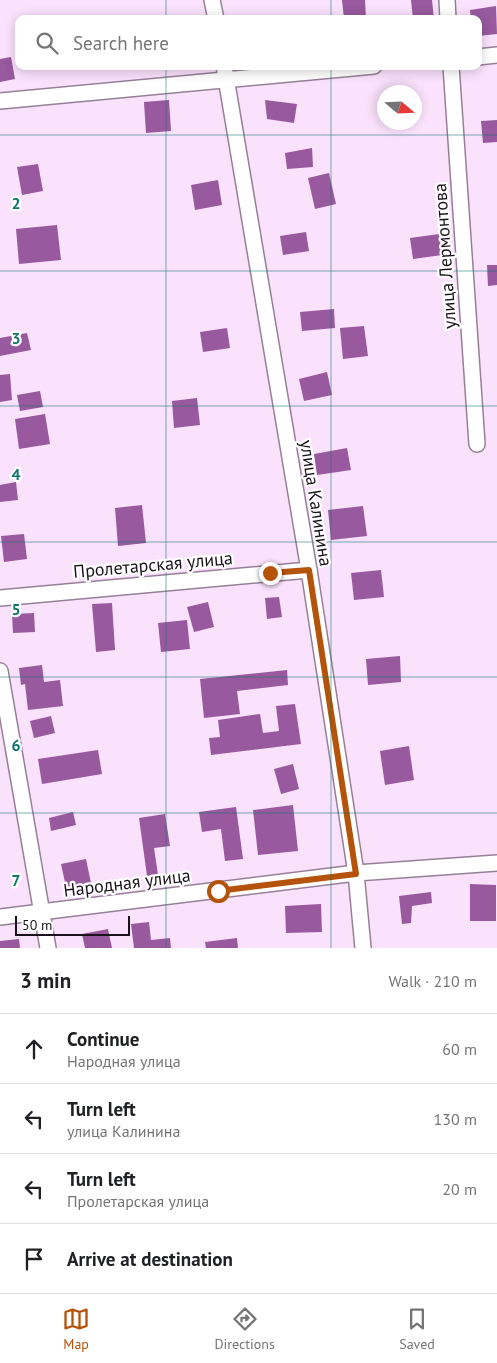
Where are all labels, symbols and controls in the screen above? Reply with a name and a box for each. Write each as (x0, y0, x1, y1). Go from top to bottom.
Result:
search box (15, 15, 482, 70)
icon: search (33, 29, 61, 57)
text: Search here (73, 31, 169, 55)
north arrow (377, 85, 422, 130)
street label: улица Лермонтова (428, 182, 461, 330)
text: 2 (11, 193, 21, 213)
text: 3 (11, 328, 21, 348)
street label: улица Калинина (295, 438, 338, 568)
text: 4 (11, 464, 21, 484)
street label: Пролетарская улица (72, 546, 234, 583)
route end (259, 562, 282, 585)
text: 5 (11, 599, 21, 619)
text: 6 (11, 735, 21, 755)
street label: Народная улица (62, 863, 192, 902)
text: 7 (11, 870, 21, 890)
route start (207, 880, 230, 903)
scale bar (15, 913, 130, 936)
text: 50 m (22, 916, 52, 934)
text: 3 min (20, 967, 71, 994)
text: Walk · 210 m (388, 971, 477, 991)
text: Continue (67, 1027, 139, 1051)
icon: ahead (20, 1035, 48, 1063)
text: 60 m (442, 1039, 477, 1059)
text: Народная улица (67, 1051, 181, 1071)
text: Turn left (67, 1097, 136, 1121)
icon: left (20, 1105, 48, 1133)
text: 130 m (434, 1109, 477, 1129)
text: улица Калинина (67, 1121, 180, 1141)
text: Turn left (67, 1167, 136, 1191)
icon: left (20, 1175, 48, 1203)
text: 20 m (442, 1179, 477, 1199)
text: Пролетарская улица (67, 1191, 209, 1211)
icon: arrive (20, 1245, 48, 1273)
text: Arrive at destination (67, 1247, 233, 1271)
tab: Map (62, 1305, 90, 1353)
tab: Directions (214, 1305, 275, 1353)
tab: Saved (399, 1305, 435, 1353)

